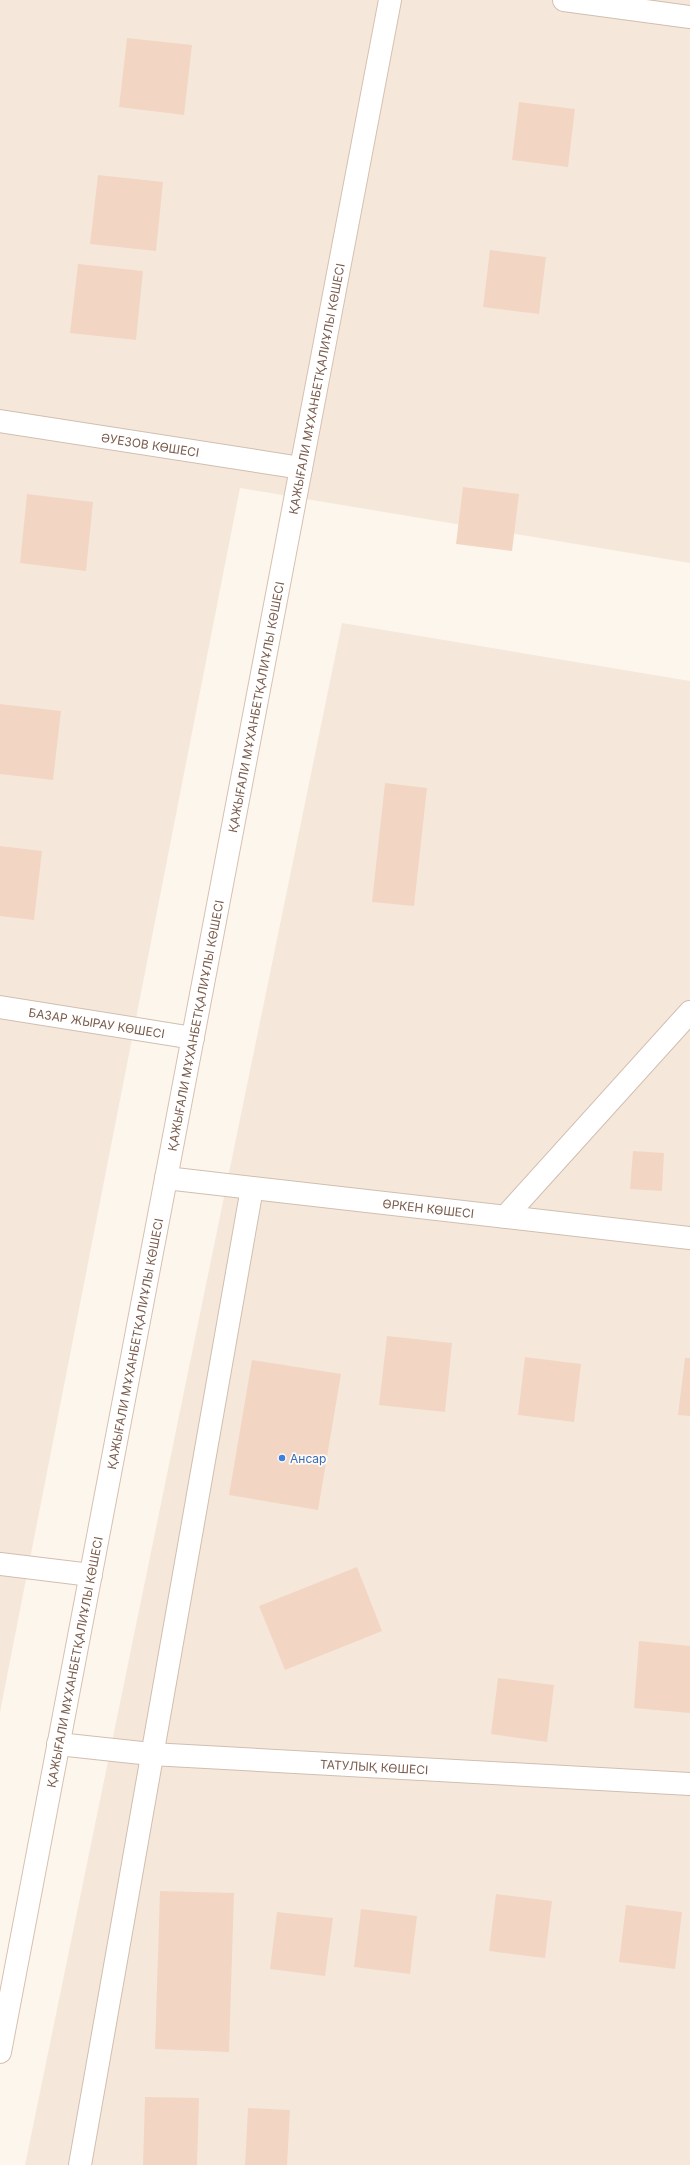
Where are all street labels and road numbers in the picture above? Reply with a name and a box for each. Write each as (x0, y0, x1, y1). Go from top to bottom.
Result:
street label: ҚАЖЫҒАЛИ МҰХАНБЕТҚАЛИҰЛЫ КӨШЕСІ (285, 262, 347, 515)
street label: ӘУЕЗОВ КӨШЕСІ (100, 429, 200, 460)
street label: ҚАЖЫҒАЛИ МҰХАНБЕТҚАЛИҰЛЫ КӨШЕСІ (224, 580, 287, 834)
street label: ҚАЖЫҒАЛИ МҰХАНБЕТҚАЛИҰЛЫ КӨШЕСІ (164, 899, 226, 1152)
street label: БАЗАР ЖЫРАУ КӨШЕСІ (28, 1004, 166, 1041)
street label: ӨРКЕН КӨШЕСІ (382, 1195, 475, 1221)
street label: ҚАЖЫҒАЛИ МҰХАНБЕТҚАЛИҰЛЫ КӨШЕСІ (103, 1217, 166, 1470)
street label: ҚАЖЫҒАЛИ МҰХАНБЕТҚАЛИҰЛЫ КӨШЕСІ (43, 1535, 105, 1789)
street label: ТАТУЛЫҚ КӨШЕСІ (320, 1756, 429, 1777)

